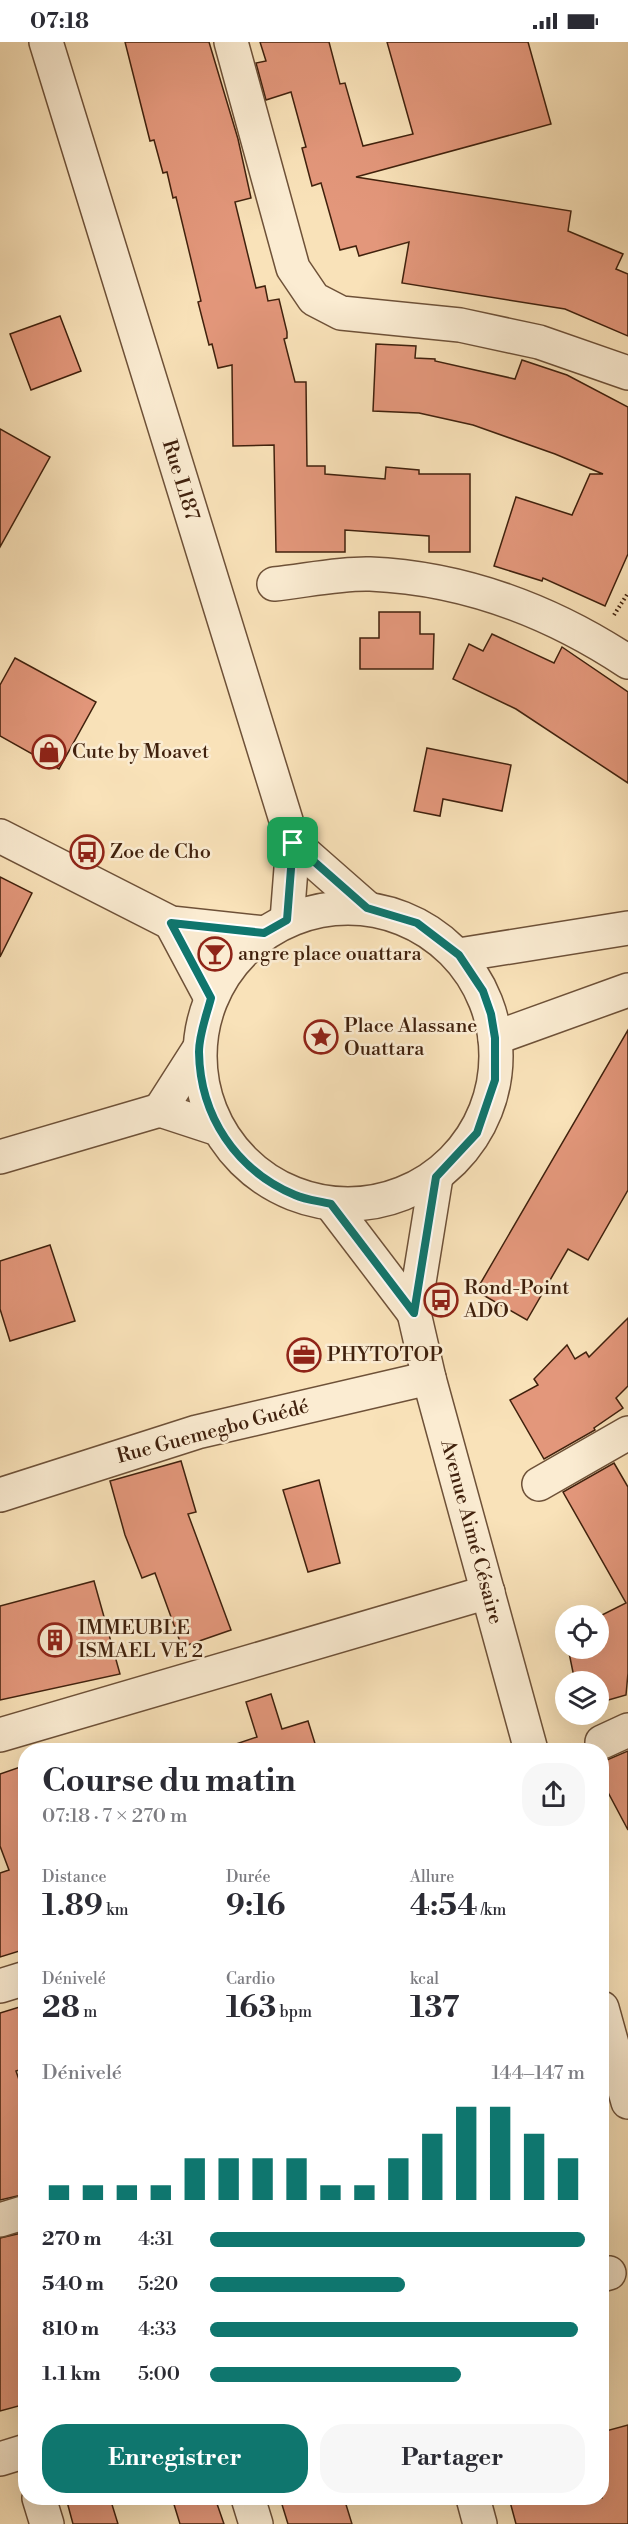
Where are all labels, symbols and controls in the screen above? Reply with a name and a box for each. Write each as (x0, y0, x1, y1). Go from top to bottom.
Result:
text: 07:18 (30, 8, 89, 35)
street label: Rue L187 (156, 437, 204, 523)
shop icon: Cute by Moavet (31, 734, 67, 770)
place label: Cute by Moavet (72, 740, 209, 765)
pin (267, 817, 318, 868)
icon: arrive (276, 826, 309, 859)
bus stop icon: Zoe de Cho (69, 834, 105, 870)
place label: Zoe de Cho (110, 840, 211, 865)
bar icon: angre place ouattara (197, 936, 233, 972)
place label: angre place ouattara (238, 942, 422, 967)
place label: Place Alassane Ouattara (344, 1014, 477, 1062)
place icon: Place Alassane Ouattara (303, 1019, 339, 1055)
place label: Rond-Point ADO (463, 1276, 569, 1324)
bus stop icon: Rond-Point ADO (423, 1282, 459, 1318)
office icon: PHYTOTOP (286, 1337, 322, 1373)
place label: PHYTOTOP (327, 1343, 443, 1368)
street label: Rue Guemegbo Guédé (114, 1394, 312, 1470)
street label: Avenue Aimé Césaire (434, 1436, 508, 1627)
map controls (555, 1605, 609, 1725)
button: locate (555, 1605, 609, 1659)
place label: IMMEUBLE ISMAEL VE 2 (78, 1616, 203, 1664)
building icon: IMMEUBLE ISMAEL VE 2 (37, 1622, 73, 1658)
button: layers (555, 1671, 609, 1725)
text: Course du matin (42, 1761, 296, 1802)
button: share (522, 1763, 585, 1826)
text: 07:18 · 7 × 270 m (42, 1804, 188, 1829)
text: Distance (42, 1867, 107, 1887)
text: Durée (226, 1867, 271, 1887)
text: Allure (410, 1867, 454, 1887)
text: 1.89 (42, 1887, 103, 1925)
text: 9:16 (226, 1887, 285, 1925)
text: 4:54 (410, 1887, 478, 1925)
text: km (103, 1900, 129, 1920)
text: /km (478, 1900, 506, 1920)
text: Dénivelé (42, 1969, 106, 1989)
text: Cardio (226, 1969, 275, 1989)
text: kcal (410, 1969, 439, 1989)
text: 28 (42, 1989, 80, 2027)
text: 163 (226, 1989, 276, 2027)
text: 137 (410, 1989, 459, 2027)
text: m (80, 2002, 97, 2022)
text: bpm (276, 2002, 312, 2022)
text: Dénivelé (42, 2061, 122, 2086)
text: 144–147 m (492, 2061, 585, 2086)
text: 270 m (42, 2227, 101, 2252)
text: 4:31 (138, 2227, 174, 2252)
text: 540 m (42, 2272, 104, 2297)
text: 5:20 (138, 2272, 178, 2297)
text: 810 m (42, 2317, 99, 2342)
text: 4:33 (138, 2317, 177, 2342)
text: 1.1 km (42, 2362, 101, 2387)
text: 5:00 (138, 2362, 180, 2387)
button: Enregistrer (42, 2424, 308, 2493)
button: Partager (320, 2424, 585, 2493)

